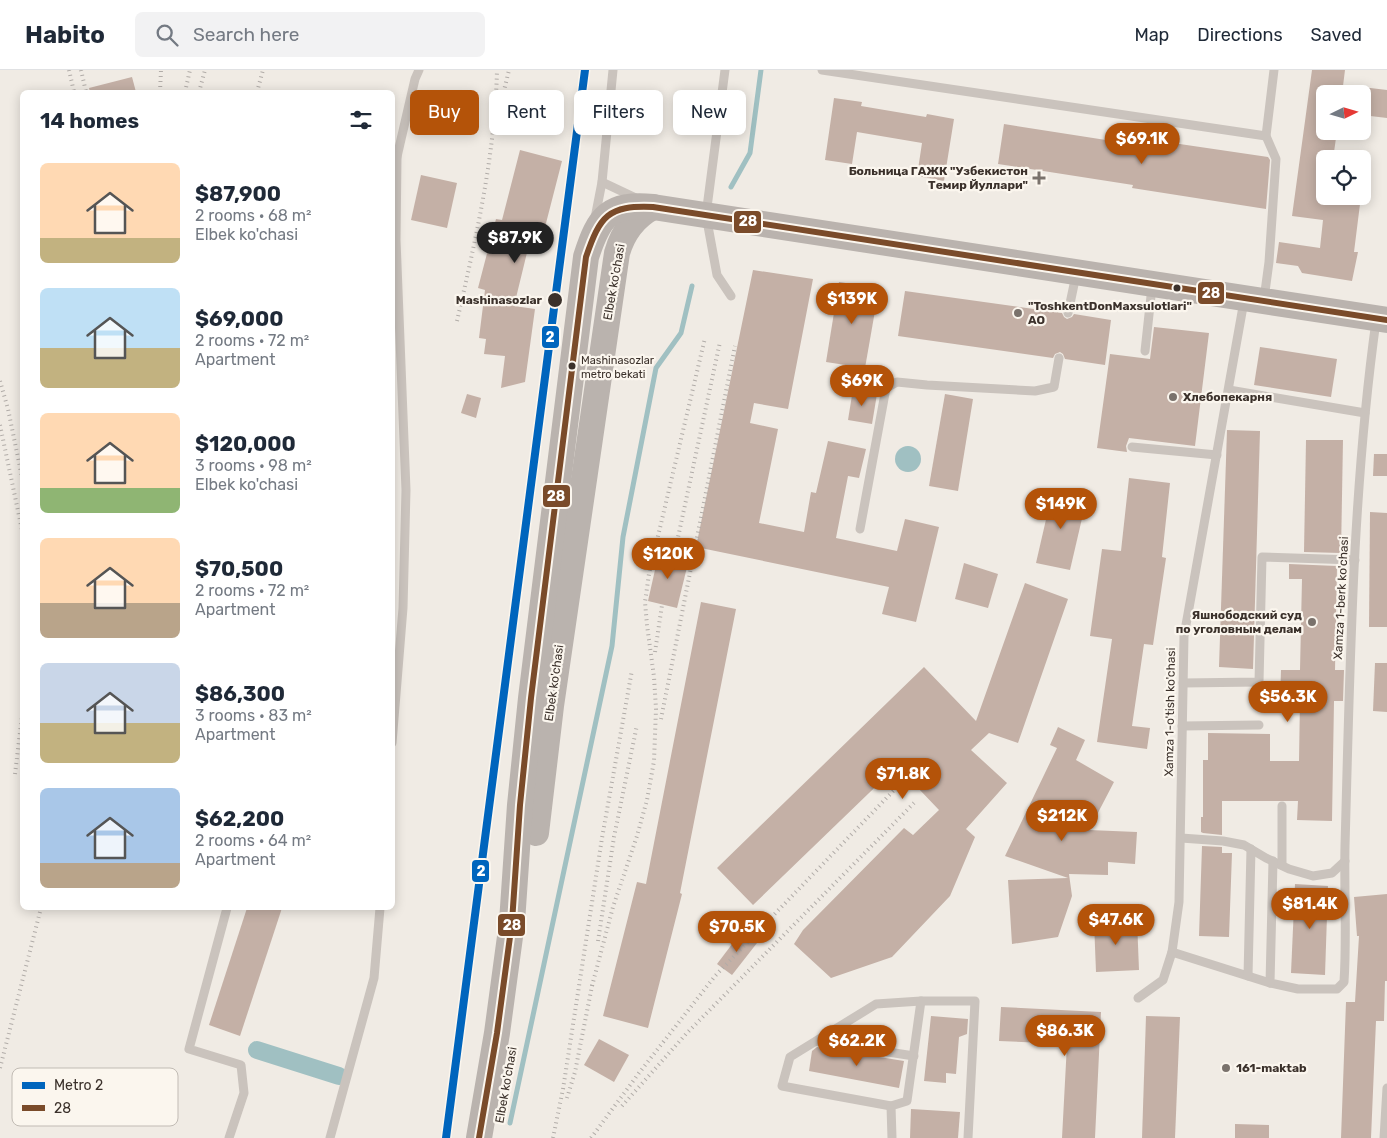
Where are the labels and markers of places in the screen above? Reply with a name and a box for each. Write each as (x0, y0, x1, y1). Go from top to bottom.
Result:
pin: $69.1K (1101, 122, 1183, 165)
place label: Больница ГАЖК "Узбекистон Темир Йуллари" (849, 164, 1028, 192)
marker: Больница ГАЖК "Узбекистон Темир Йуллари" (1032, 171, 1046, 185)
pin: $87.9K (474, 222, 556, 264)
pin: $139K (817, 282, 887, 325)
unlabelled marker (1172, 283, 1182, 293)
marker: Mashinasozlar (546, 291, 564, 309)
place label: Mashinasozlar (456, 293, 543, 307)
place label: "ToshkentDonMaxsulotlari" AO (1028, 299, 1192, 327)
marker: "ToshkentDonMaxsulotlari" AO (1012, 307, 1024, 319)
place label: Mashinasozlar metro bekati (581, 354, 655, 381)
marker: Mashinasozlar metro bekati (567, 361, 577, 371)
pin: $69K (832, 364, 892, 407)
place label: Хлебопекарня (1183, 390, 1272, 404)
marker: Хлебопекарня (1167, 391, 1179, 403)
pin: $149K (1026, 488, 1096, 530)
pin: $120K (633, 538, 703, 580)
place label: Яшнободский суд по уголовным делам (1176, 608, 1302, 636)
marker: Яшнободский суд по уголовным делам (1306, 616, 1318, 628)
pin: $56.3K (1247, 680, 1329, 723)
pin: $71.8K (862, 758, 944, 800)
pin: $212K (1027, 800, 1097, 842)
pin: $81.4K (1269, 888, 1351, 930)
pin: $47.6K (1075, 904, 1157, 946)
pin: $70.5K (696, 910, 778, 953)
pin: $86.3K (1024, 1014, 1106, 1057)
pin: $62.2K (816, 1024, 898, 1067)
place label: 161-maktab (1236, 1061, 1307, 1075)
marker: 161-maktab (1220, 1062, 1232, 1074)

